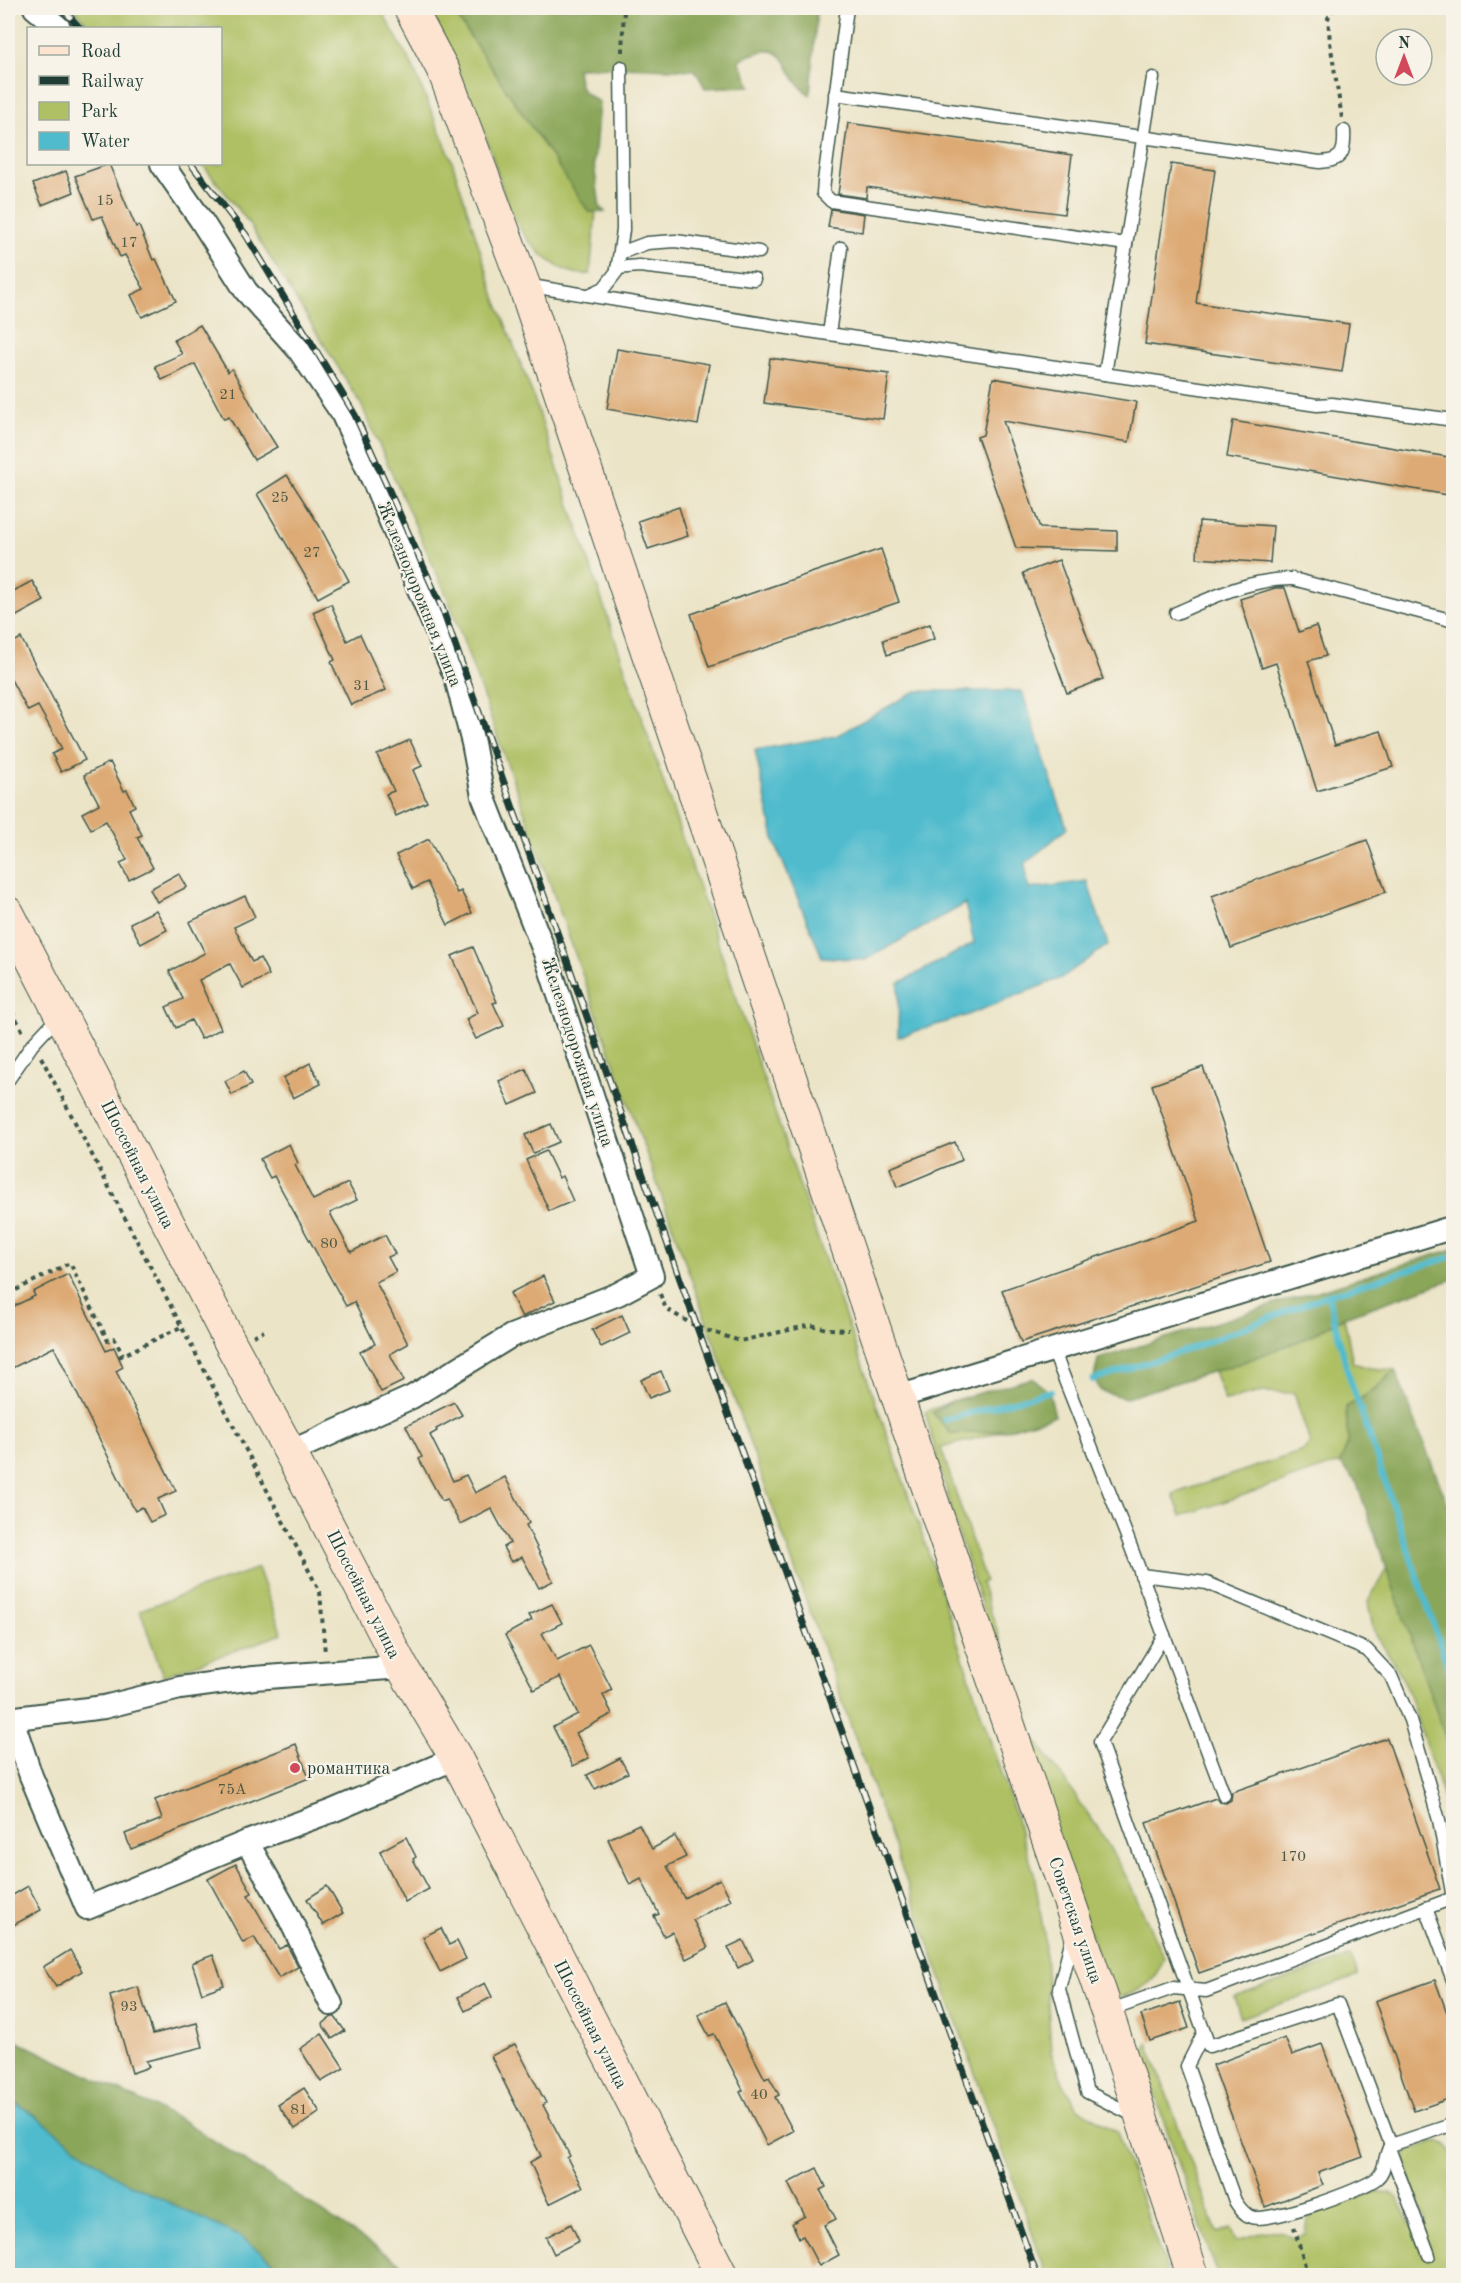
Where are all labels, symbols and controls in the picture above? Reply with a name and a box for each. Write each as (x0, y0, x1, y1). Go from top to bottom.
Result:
legend (27, 27, 222, 165)
north arrow (1374, 27, 1434, 87)
text: N (1398, 36, 1411, 52)
text: Road (81, 43, 121, 61)
text: Railway (81, 73, 144, 91)
text: Park (81, 103, 118, 121)
text: Water (81, 133, 130, 151)
house number: 15 (96, 194, 114, 209)
house number: 17 (120, 236, 138, 251)
house number: 21 (219, 388, 237, 403)
house number: 25 (271, 491, 289, 506)
street label: Железнодорожная улица (374, 499, 465, 690)
house number: 27 (303, 546, 321, 561)
house number: 31 (353, 679, 371, 694)
street label: Железнодорожная улица (538, 955, 616, 1149)
street label: Шоссейная улица (97, 1097, 177, 1232)
house number: 80 (320, 1237, 338, 1252)
street label: Шоссейная улица (323, 1527, 403, 1662)
place label: романтика (307, 1760, 391, 1778)
marker: романтика (288, 1761, 302, 1775)
house number: 75А (218, 1783, 247, 1798)
house number: 170 (1280, 1850, 1306, 1865)
street label: Советская улица (1045, 1855, 1105, 1986)
street label: Шоссейная улица (550, 1957, 630, 2092)
house number: 93 (120, 2000, 138, 2015)
house number: 40 (750, 2088, 768, 2103)
house number: 81 (290, 2103, 308, 2118)

